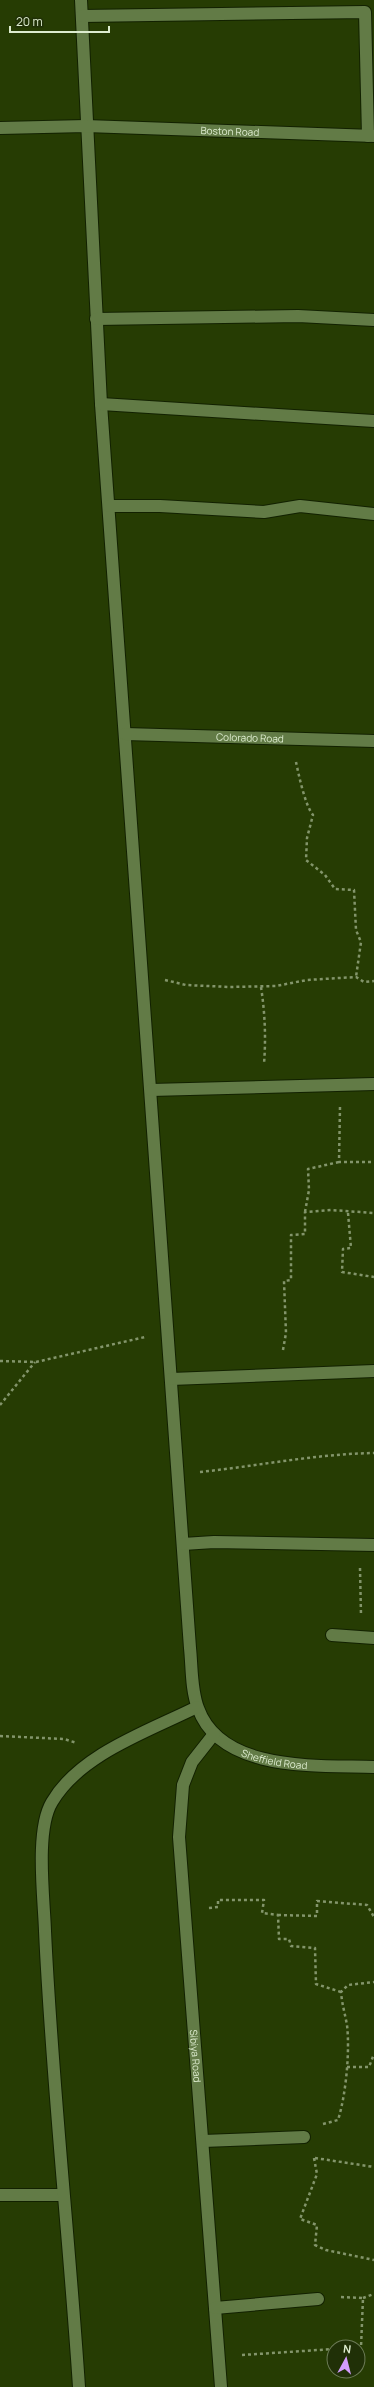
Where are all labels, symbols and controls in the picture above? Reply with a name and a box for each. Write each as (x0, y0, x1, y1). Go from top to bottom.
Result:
scale bar (10, 8, 109, 34)
text: 20 m (16, 13, 43, 30)
street label: Boston Road (200, 123, 260, 139)
street label: Colorado Road (216, 730, 284, 745)
street label: Sheffield Road (239, 1745, 308, 1772)
street label: Sibiya Road (187, 2029, 205, 2083)
north arrow (326, 2339, 366, 2379)
text: N (342, 2341, 352, 2357)

